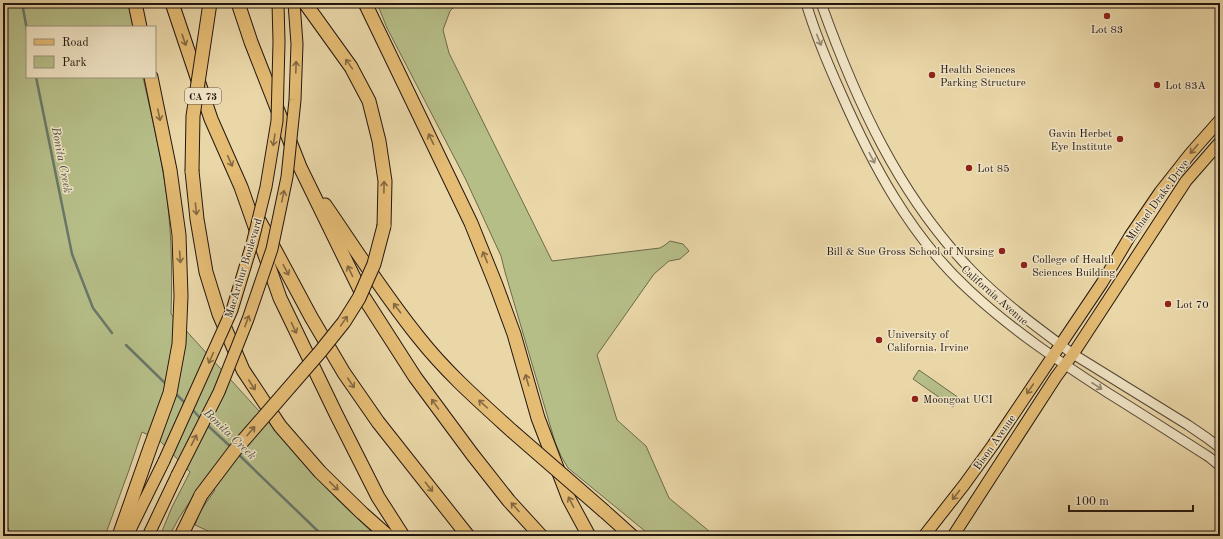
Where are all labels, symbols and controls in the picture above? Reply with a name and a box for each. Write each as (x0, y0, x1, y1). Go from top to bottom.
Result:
marker: Lot 83 (1102, 11, 1112, 21)
place label: Lot 83 (1091, 25, 1123, 36)
legend (26, 26, 156, 78)
one-way arrow (181, 33, 188, 46)
one-way arrow (815, 33, 823, 45)
text: Road (62, 37, 89, 49)
text: Park (62, 57, 87, 69)
one-way arrow (345, 59, 353, 70)
one-way arrow (292, 61, 300, 74)
place label: Health Sciences Parking Structure (940, 65, 1026, 89)
marker: Health Sciences Parking Structure (927, 70, 937, 80)
marker: Lot 83A (1152, 80, 1162, 90)
place label: Lot 83A (1165, 81, 1207, 92)
road number: CA 73 (185, 88, 221, 104)
one-way arrow (155, 108, 163, 121)
water label: Bonita Creek (49, 125, 73, 194)
place label: Gavin Herbet Eye Institute (1048, 129, 1112, 153)
one-way arrow (270, 133, 278, 146)
one-way arrow (427, 133, 434, 145)
marker: Gavin Herbet Eye Institute (1115, 134, 1125, 144)
one-way arrow (1189, 144, 1198, 155)
one-way arrow (869, 152, 876, 164)
one-way arrow (227, 155, 234, 167)
street label: Michael Drake Drive (1125, 158, 1192, 244)
marker: Lot 85 (964, 163, 974, 173)
place label: Lot 85 (977, 164, 1010, 175)
one-way arrow (380, 181, 388, 194)
one-way arrow (279, 190, 287, 203)
one-way arrow (192, 202, 199, 215)
street label: MacArthur Boulevard (224, 217, 265, 320)
marker: Bill & Sue Gross School of Nursing (997, 246, 1007, 256)
place label: Bill & Sue Gross School of Nursing (826, 247, 994, 258)
one-way arrow (177, 250, 184, 263)
one-way arrow (481, 251, 488, 263)
place label: College of Health Sciences Building (1032, 255, 1115, 279)
marker: College of Health Sciences Building (1019, 260, 1029, 270)
one-way arrow (283, 264, 290, 276)
street label: California Avenue (958, 264, 1030, 328)
one-way arrow (346, 265, 353, 277)
marker: Lot 70 (1163, 299, 1173, 309)
place label: Lot 70 (1176, 300, 1209, 311)
one-way arrow (392, 302, 401, 313)
one-way arrow (243, 315, 251, 327)
one-way arrow (340, 316, 348, 327)
one-way arrow (291, 321, 298, 333)
place label: University of California, Irvine (887, 330, 969, 354)
marker: University of California, Irvine (874, 335, 884, 345)
one-way arrow (207, 352, 214, 364)
one-way arrow (523, 373, 530, 386)
one-way arrow (347, 377, 355, 388)
one-way arrow (249, 379, 257, 391)
one-way arrow (1092, 381, 1103, 390)
one-way arrow (1026, 383, 1034, 395)
marker: Moongoat UCI (910, 394, 920, 404)
place label: Moongoat UCI (923, 395, 993, 406)
one-way arrow (431, 399, 439, 410)
one-way arrow (478, 400, 488, 409)
water label: Bonita Creek (200, 406, 258, 462)
street label: Bison Avenue (972, 413, 1018, 473)
one-way arrow (247, 426, 256, 437)
one-way arrow (191, 434, 199, 446)
one-way arrow (329, 481, 339, 491)
one-way arrow (424, 481, 433, 492)
scale bar (1069, 487, 1193, 513)
one-way arrow (952, 490, 960, 501)
one-way arrow (566, 496, 574, 508)
text: 100 m (1075, 496, 1109, 508)
one-way arrow (510, 502, 519, 512)

